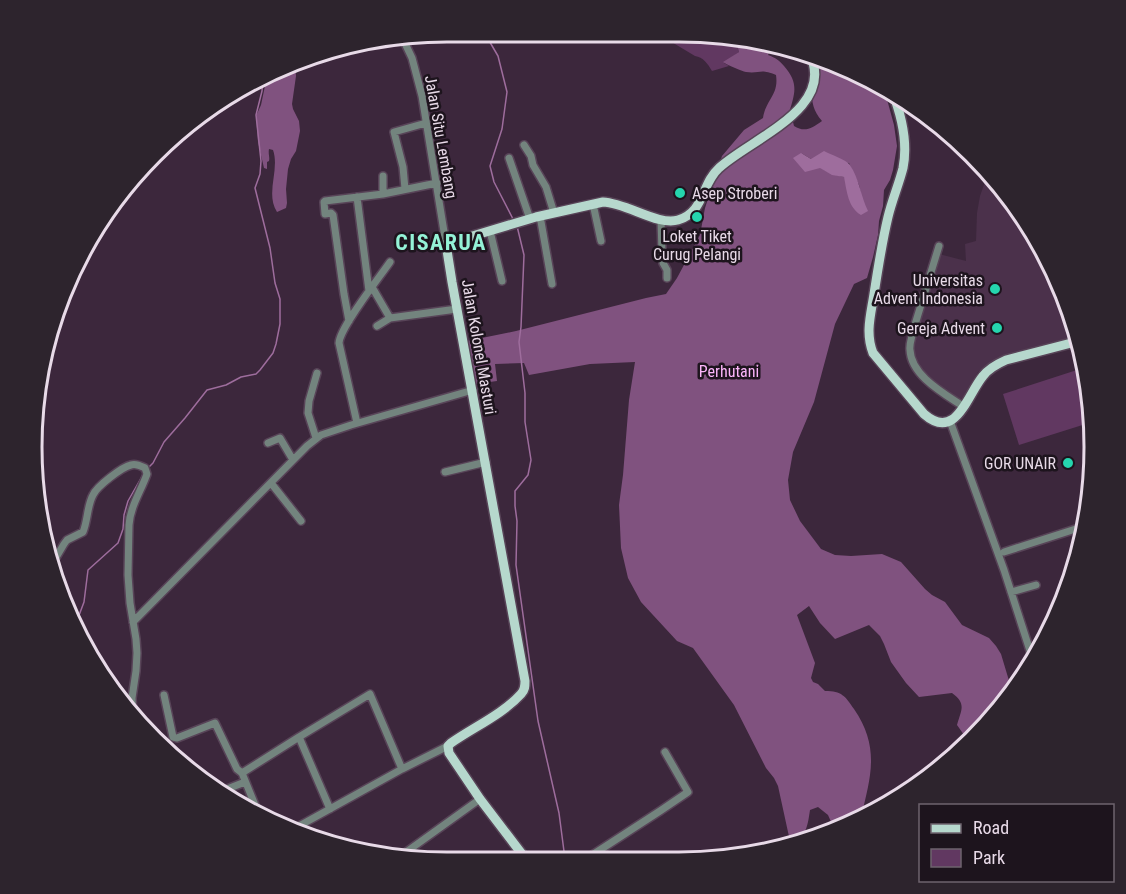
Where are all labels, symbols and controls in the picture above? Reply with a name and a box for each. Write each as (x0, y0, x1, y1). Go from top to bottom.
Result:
street label: Jalan Situ Lembang (421, 74, 461, 200)
place label: Asep Stroberi (692, 184, 777, 203)
marker: Asep Stroberi (673, 186, 687, 200)
marker: Loket Tiket Curug Pelangi (690, 210, 704, 224)
place label: Loket Tiket Curug Pelangi (653, 227, 741, 264)
district label: CISARUA (395, 230, 487, 255)
place label: Universitas Advent Indonesia (874, 271, 983, 308)
street label: Jalan Kolonel Masturi (458, 278, 500, 416)
marker: Universitas Advent Indonesia (988, 282, 1002, 296)
place label: Gereja Advent (897, 319, 985, 338)
marker: Gereja Advent (990, 321, 1004, 335)
park label: Perhutani (699, 362, 759, 381)
place label: GOR UNAIR (984, 454, 1057, 473)
marker: GOR UNAIR (1061, 456, 1075, 470)
legend (919, 804, 1114, 882)
text: Road (973, 817, 1009, 838)
text: Park (973, 847, 1005, 868)

